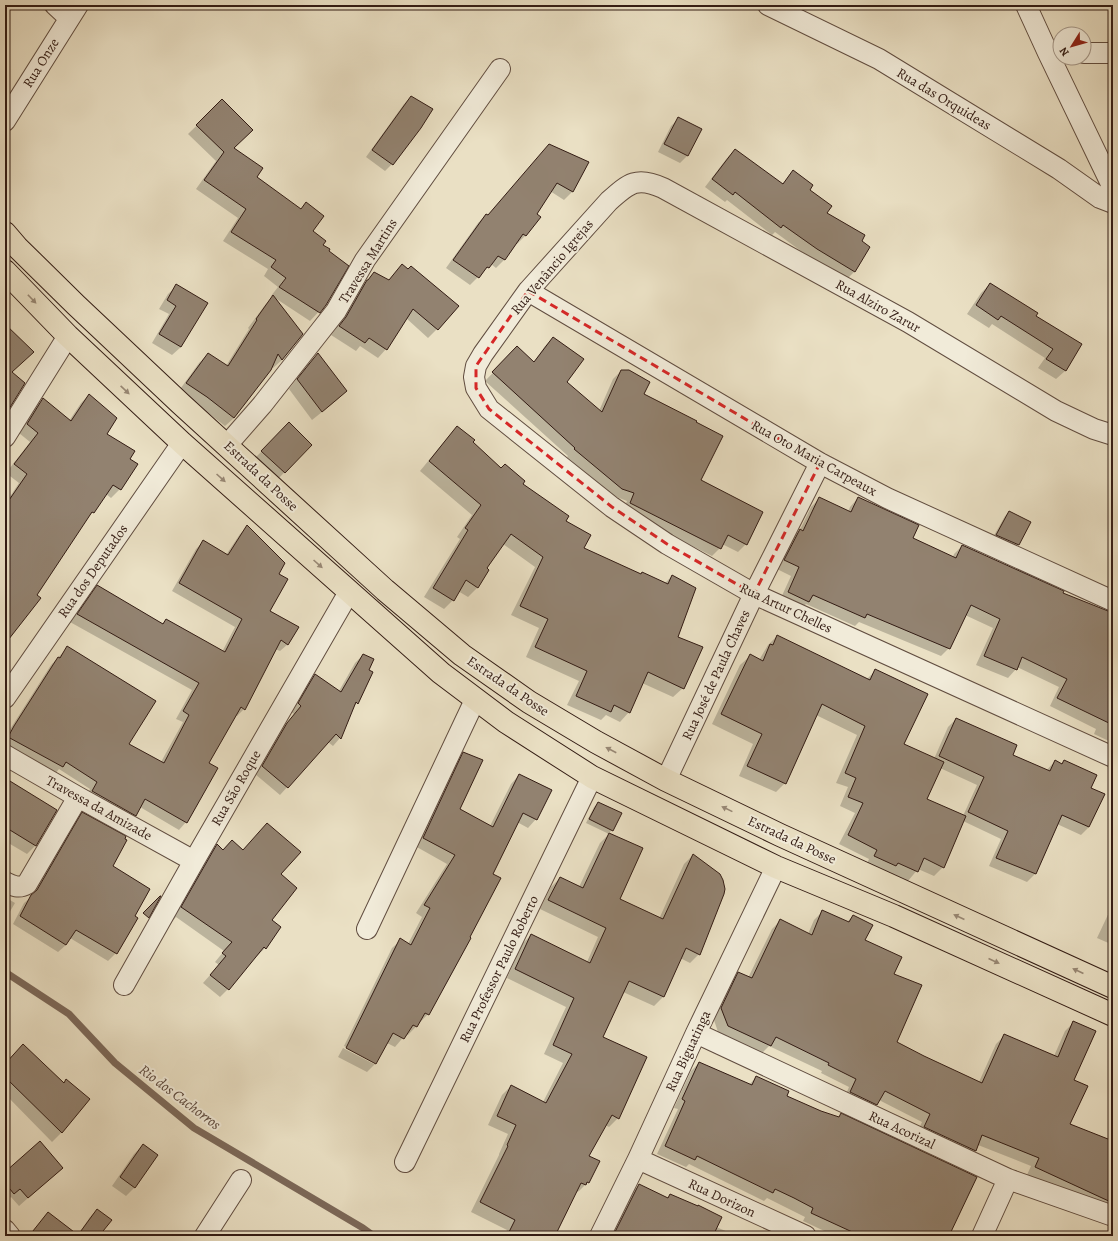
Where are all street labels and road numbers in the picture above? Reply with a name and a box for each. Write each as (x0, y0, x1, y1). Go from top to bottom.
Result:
street label: Rua Onze (18, 35, 64, 91)
street label: Rua das Orquideas (893, 63, 995, 135)
street label: Travessa Martins (334, 215, 402, 307)
street label: Rua Venâncio Igrejas (506, 215, 598, 319)
street label: Rua Alziro Zarur (832, 275, 924, 338)
street label: Rua Oto Maria Carpeaux (748, 416, 881, 501)
street label: Estrada da Posse (220, 436, 302, 516)
street label: Rua dos Deputados (54, 520, 132, 622)
street label: Rua Artur Chelles (737, 578, 835, 638)
street label: Rua José de Paula Chaves (677, 607, 755, 743)
street label: Estrada da Posse (463, 651, 553, 721)
street label: Rua São Roque (207, 747, 265, 829)
street label: Travessa da Amizade (43, 771, 155, 845)
street label: Estrada da Posse (745, 811, 839, 869)
street label: Rua Professor Paulo Roberto (455, 892, 543, 1046)
street label: Rua Biguatinga (661, 1007, 715, 1095)
street label: Rua Acorizal (866, 1106, 939, 1154)
street label: Rua Dorizon (685, 1174, 759, 1222)

